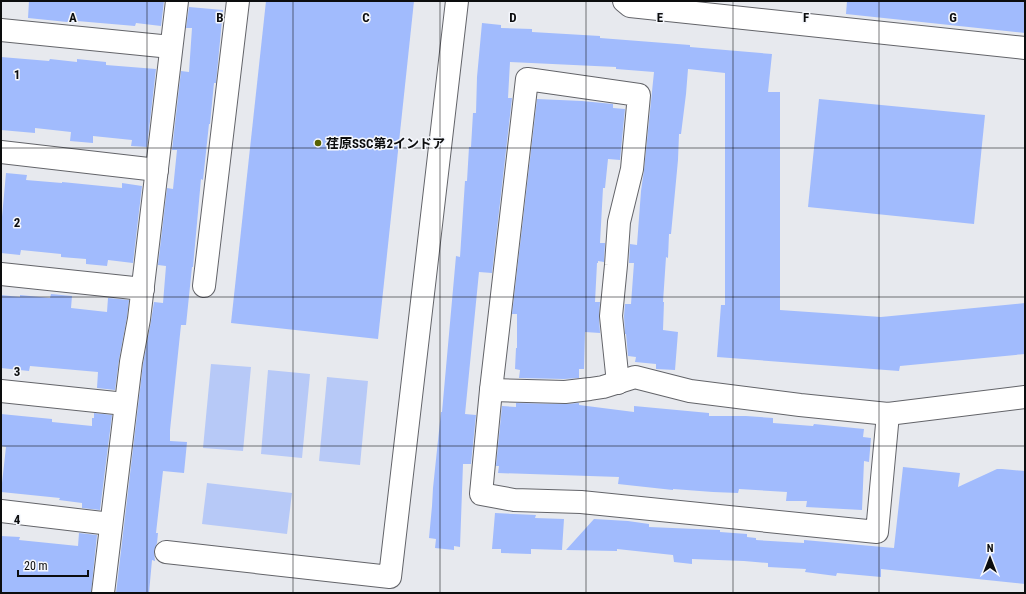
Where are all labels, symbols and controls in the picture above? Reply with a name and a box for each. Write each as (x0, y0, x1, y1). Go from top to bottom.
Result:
text: A (69, 10, 77, 25)
text: B (216, 10, 224, 25)
text: C (362, 10, 370, 25)
text: D (509, 10, 517, 25)
text: E (657, 10, 664, 25)
text: F (803, 10, 809, 25)
text: G (949, 10, 957, 25)
text: 1 (14, 67, 20, 82)
place label: 荏原SSC第2インドア (326, 136, 445, 151)
marker: 荏原SSC第2インドア (313, 138, 323, 148)
text: 2 (14, 215, 21, 230)
text: 3 (14, 364, 20, 379)
text: 4 (14, 512, 21, 527)
north arrow (970, 538, 1010, 578)
text: N (987, 542, 994, 555)
scale bar (18, 552, 88, 578)
text: 20 m (24, 559, 48, 573)

